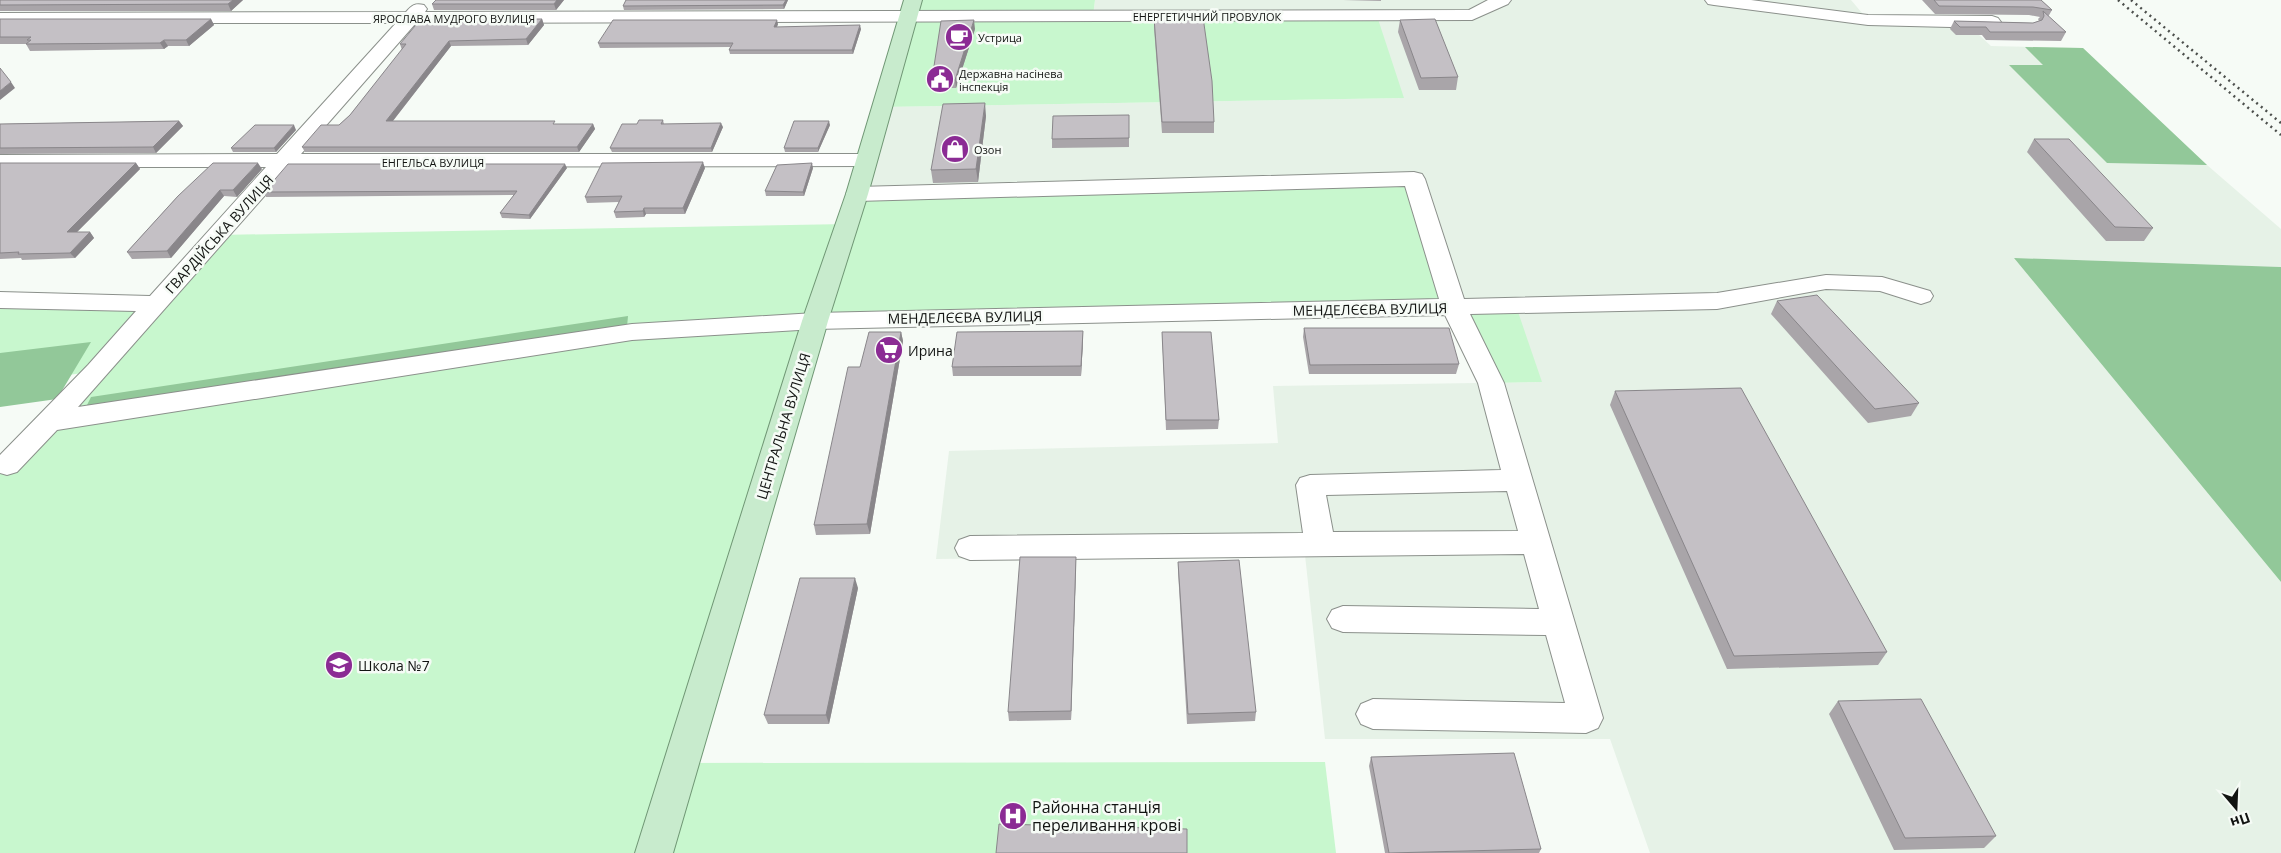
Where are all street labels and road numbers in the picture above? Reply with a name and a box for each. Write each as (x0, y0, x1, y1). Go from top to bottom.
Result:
street label: ЕНЕРГЕТИЧНИЙ ПРОВУЛОК (1133, 9, 1282, 24)
street label: ЯРОСЛАВА МУДРОГО ВУЛИЦЯ (373, 11, 535, 26)
street label: ЕНГЕЛЬСА ВУЛИЦЯ (382, 155, 484, 170)
street label: ГВАРДІЙСЬКА ВУЛИЦЯ (160, 170, 278, 298)
street label: МЕНДЕЛЄЄВА ВУЛИЦЯ (1293, 298, 1447, 320)
street label: МЕНДЕЛЄЄВА ВУЛИЦЯ (888, 306, 1042, 328)
street label: ЦЕНТРАЛЬНА ВУЛИЦЯ (752, 350, 814, 502)

